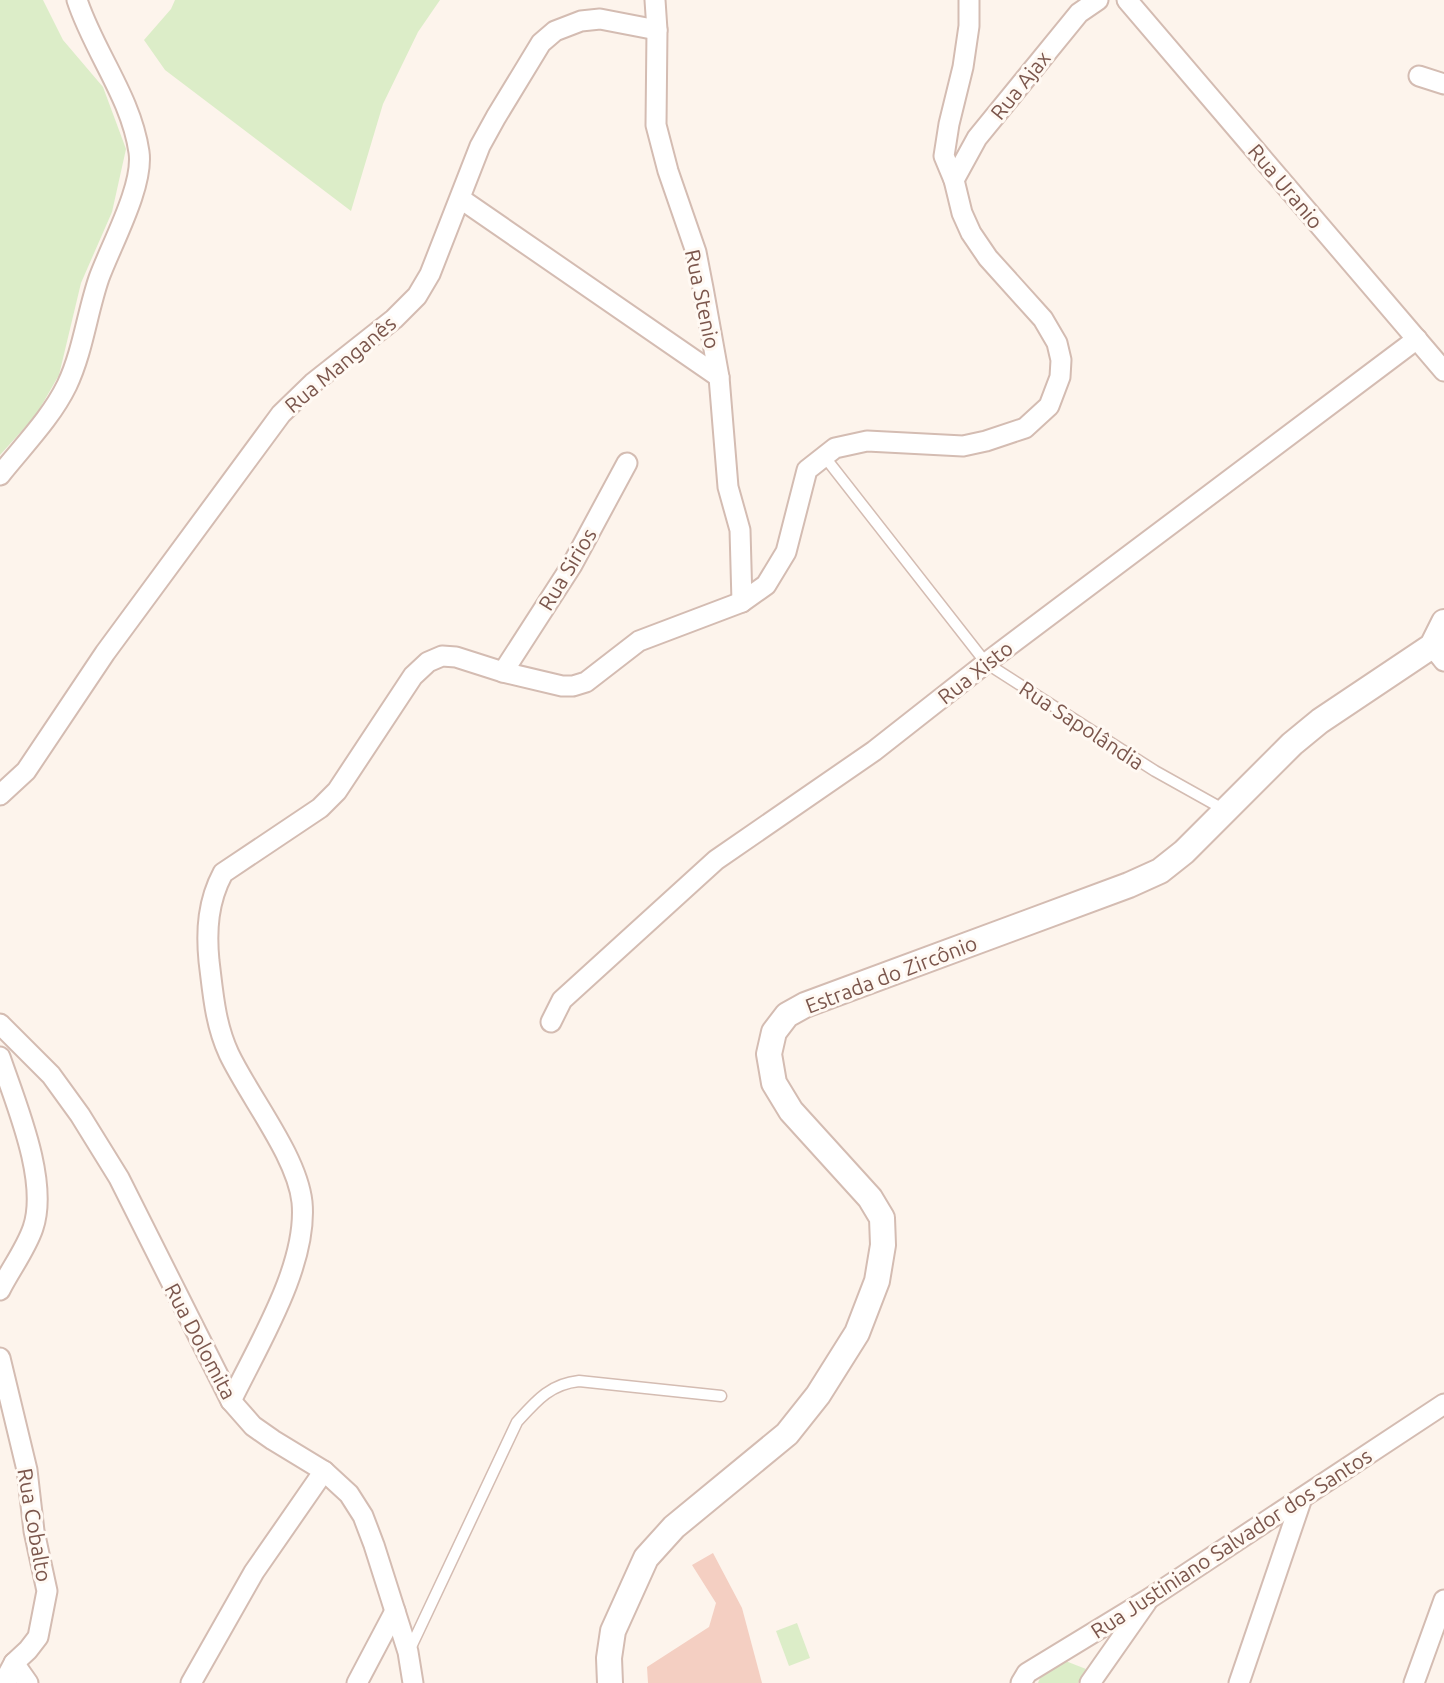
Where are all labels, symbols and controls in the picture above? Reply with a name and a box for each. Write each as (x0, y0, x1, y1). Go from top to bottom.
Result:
street label: Rua Ajax (985, 46, 1055, 124)
street label: Rua Uranio (1244, 139, 1328, 233)
street label: Rua Stenio (681, 247, 725, 351)
street label: Rua Manganês (280, 311, 400, 417)
street label: Rua Sirios (533, 524, 601, 614)
street label: Rua Xisto (933, 635, 1017, 709)
street label: Rua Sapolândia (1015, 676, 1149, 774)
street label: Estrada do Zircônio (802, 930, 980, 1018)
street label: Rua Dolomita (160, 1279, 242, 1403)
street label: Rua Justiniano Salvador dos Santos (1086, 1443, 1376, 1643)
street label: Rua Cobalto (13, 1466, 57, 1584)

